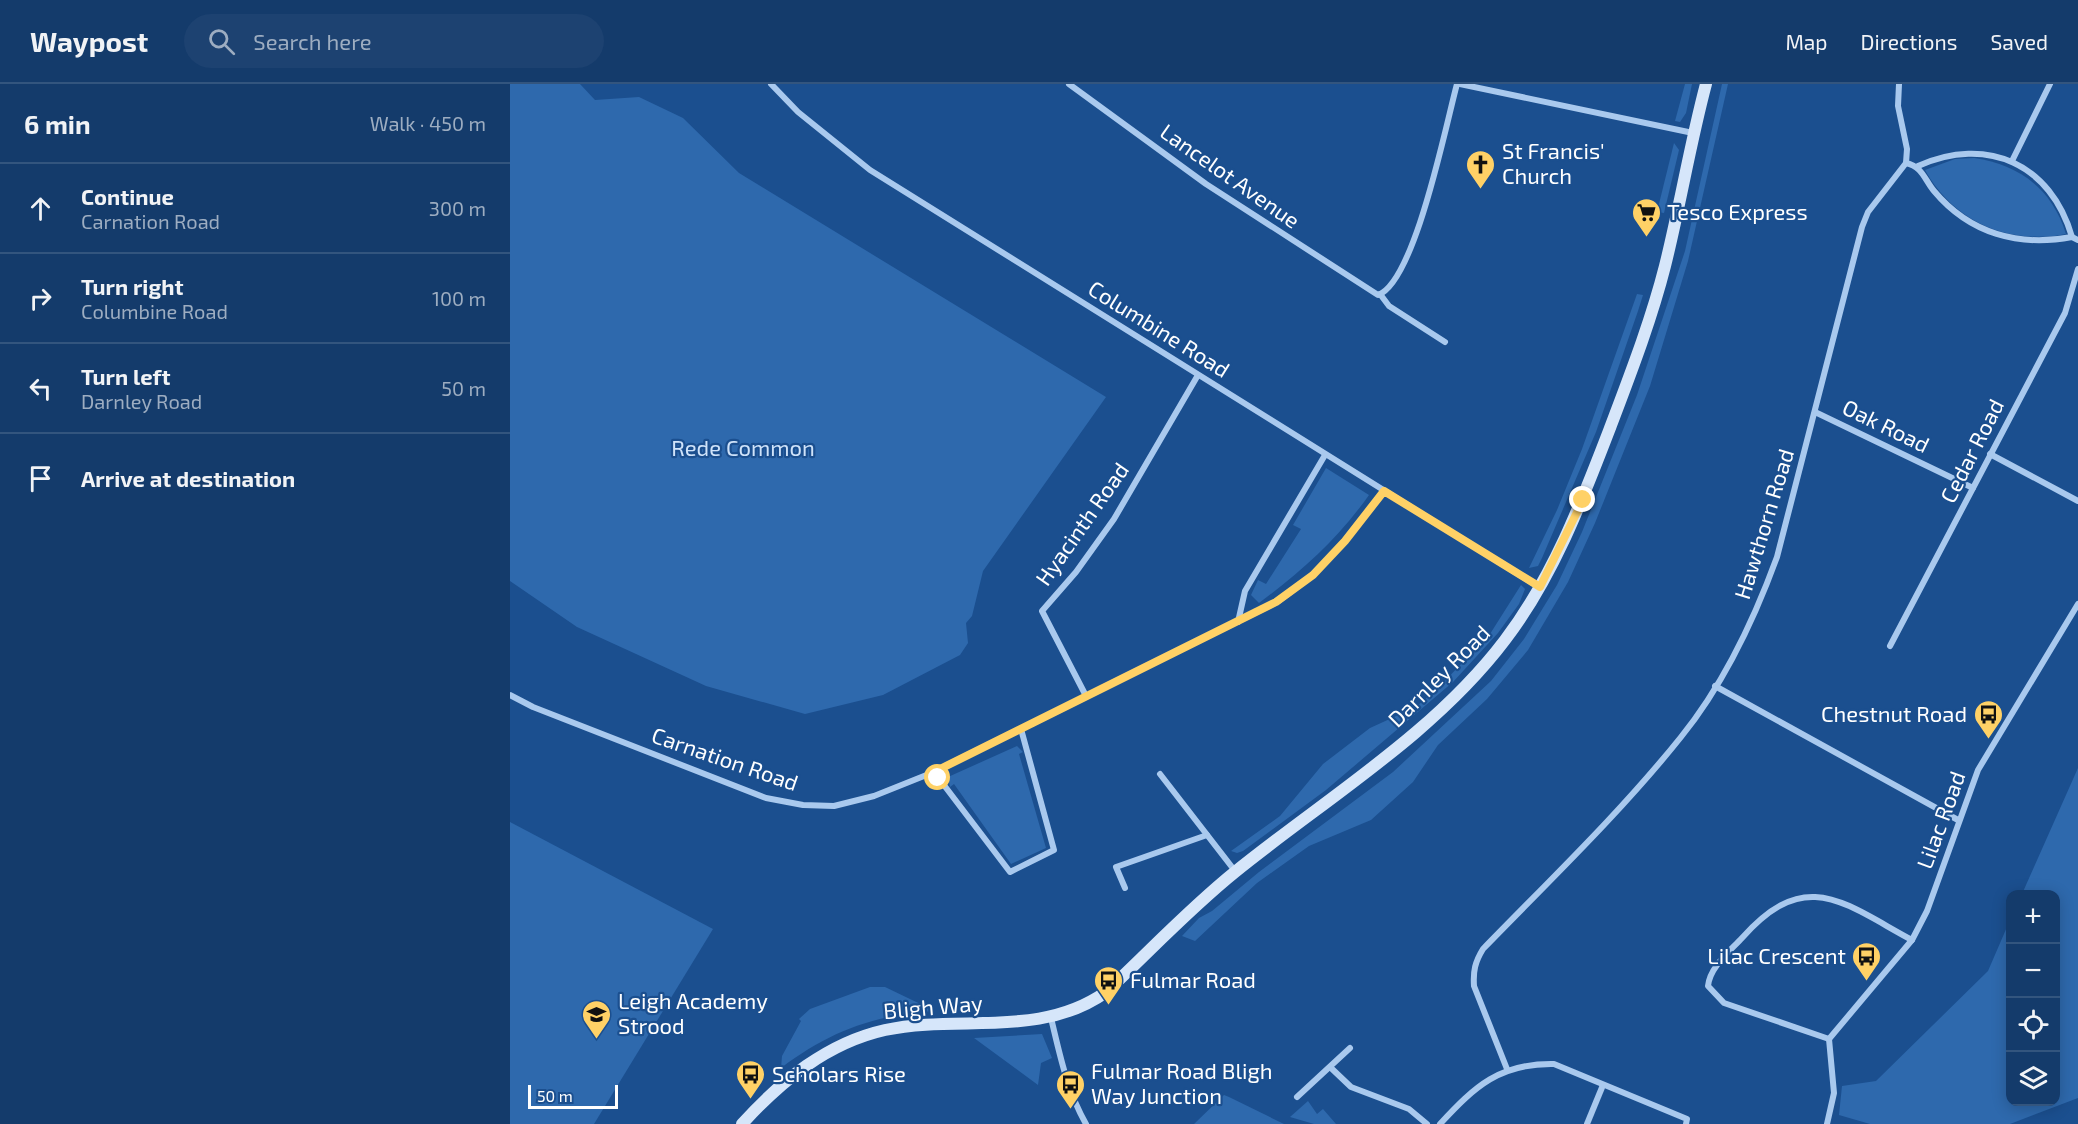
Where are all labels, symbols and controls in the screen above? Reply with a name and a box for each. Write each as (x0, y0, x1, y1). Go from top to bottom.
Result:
search box (184, 14, 604, 68)
text: Waypost (30, 24, 148, 58)
icon: search (205, 25, 238, 58)
text: Search here (253, 28, 372, 54)
text: Map (1785, 29, 1828, 54)
text: Directions (1861, 29, 1957, 54)
text: Saved (1990, 29, 2048, 54)
text: 6 min (24, 108, 91, 139)
text: Walk · 450 m (370, 111, 486, 135)
street label: Lancelot Avenue (1156, 117, 1305, 233)
place label: St Francis' Church (1502, 137, 1605, 188)
church icon: St Francis' Church (1465, 148, 1497, 190)
text: Continue (81, 183, 174, 209)
icon: ahead (24, 192, 57, 225)
text: 300 m (429, 196, 486, 220)
supermarket icon: Tesco Express (1630, 196, 1662, 238)
place label: Tesco Express (1667, 198, 1808, 224)
text: Carnation Road (81, 209, 220, 233)
text: Turn right (81, 273, 183, 299)
street label: Columbine Road (1084, 274, 1235, 382)
icon: right (24, 282, 57, 315)
text: 100 m (432, 286, 486, 310)
text: Columbine Road (81, 299, 228, 323)
text: Turn left (81, 363, 170, 389)
icon: left (24, 372, 57, 405)
text: 50 m (441, 376, 486, 400)
text: Darnley Road (81, 389, 202, 413)
street label: Oak Road (1839, 393, 1934, 457)
street label: Cedar Road (1934, 394, 2008, 507)
park label: Rede Common (671, 434, 815, 460)
street label: Hawthorn Road (1728, 445, 1798, 602)
street label: Hyacinth Road (1029, 457, 1133, 590)
icon: arrive (24, 462, 57, 495)
text: Arrive at destination (81, 465, 295, 491)
route end (1569, 486, 1595, 512)
street label: Darnley Road (1382, 619, 1495, 732)
bus stop icon: Chestnut Road (1972, 698, 2004, 740)
place label: Chestnut Road (1821, 700, 1967, 726)
street label: Carnation Road (649, 721, 802, 795)
route start (924, 764, 950, 790)
street label: Lilac Road (1910, 767, 1970, 872)
map controls (2006, 890, 2060, 1106)
button: + (2006, 890, 2060, 944)
bus stop icon: Lilac Crescent (1851, 940, 1883, 982)
place label: Lilac Crescent (1707, 942, 1846, 968)
button: − (2006, 944, 2060, 998)
bus stop icon: Fulmar Road (1093, 964, 1125, 1006)
place label: Fulmar Road (1130, 966, 1256, 992)
place label: Leigh Academy Strood (618, 987, 768, 1038)
street label: Bligh Way (882, 989, 984, 1023)
school or university icon: Leigh Academy Strood (581, 998, 613, 1040)
button: locate (2006, 998, 2060, 1052)
button: layers (2006, 1052, 2060, 1106)
place label: Fulmar Road Bligh Way Junction (1091, 1057, 1272, 1108)
bus stop icon: Scholars Rise (735, 1058, 767, 1100)
place label: Scholars Rise (772, 1060, 906, 1086)
bus stop icon: Fulmar Road Bligh Way Junction (1054, 1068, 1086, 1110)
scale bar (528, 1082, 618, 1110)
text: 50 m (537, 1086, 573, 1105)

